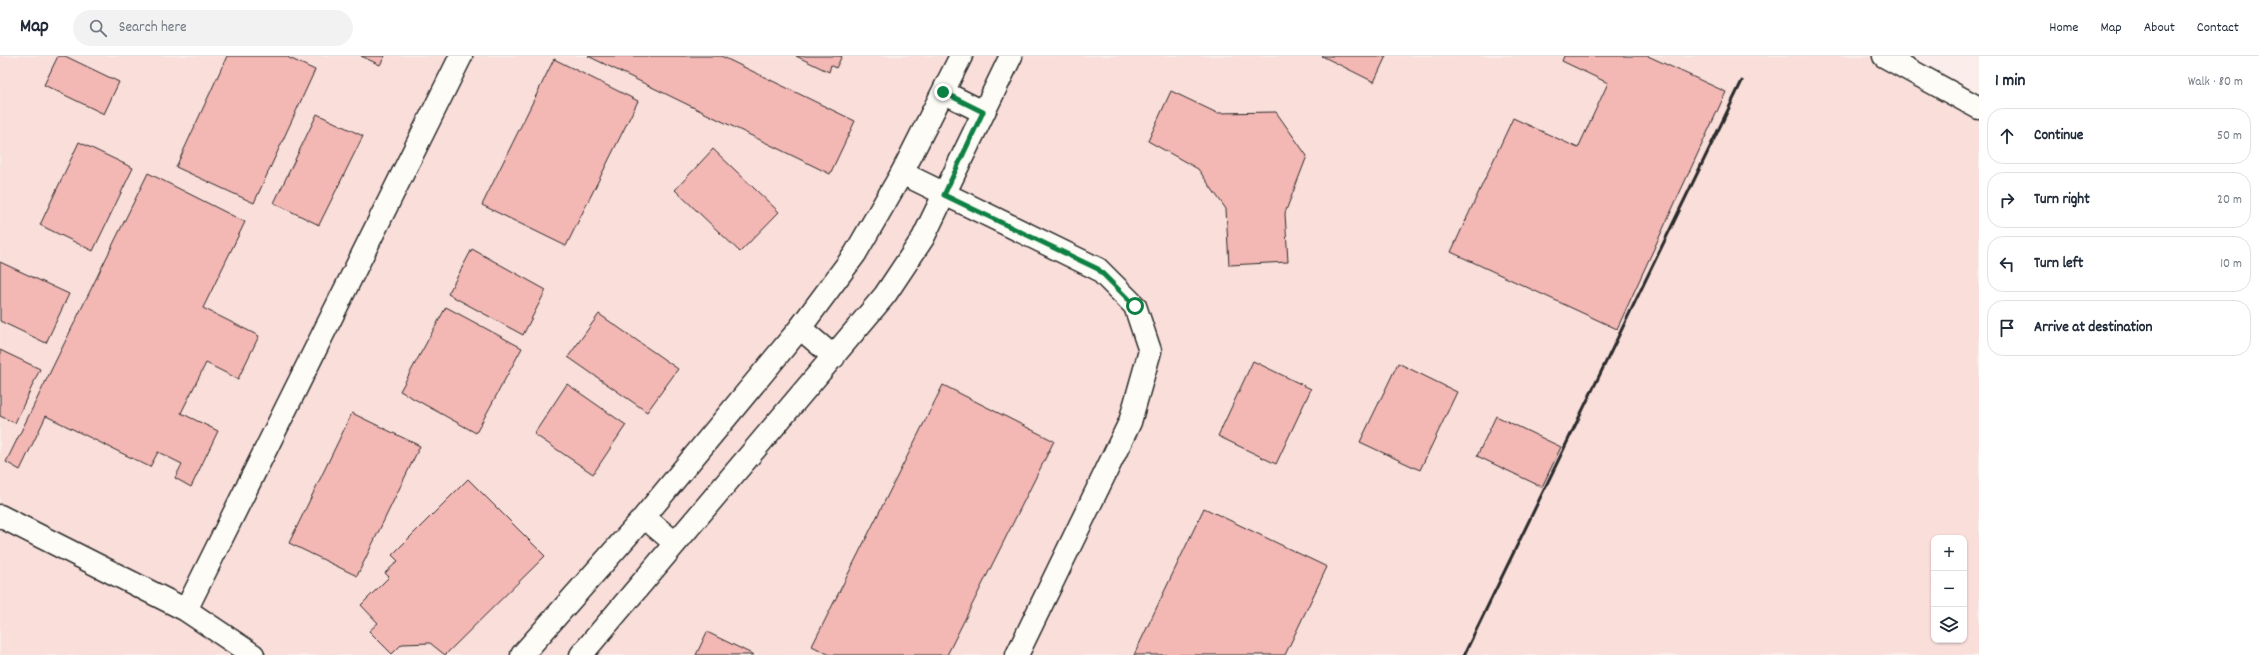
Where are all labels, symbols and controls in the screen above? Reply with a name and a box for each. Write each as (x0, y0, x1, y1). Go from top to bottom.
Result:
search box (73, 10, 353, 46)
text: Map (20, 14, 49, 41)
icon: search (87, 17, 109, 39)
text: Search here (119, 17, 187, 39)
text: Home (2049, 18, 2078, 38)
text: Map (2100, 18, 2122, 38)
text: About (2144, 18, 2175, 38)
text: Contact (2197, 18, 2239, 38)
text: 1 min (1995, 70, 2025, 94)
text: Walk · 80 m (2188, 73, 2243, 92)
route end (934, 83, 952, 101)
icon: ahead (1996, 125, 2018, 147)
text: Continue (2034, 125, 2083, 147)
text: 50 m (2217, 127, 2242, 146)
icon: right (1996, 189, 2018, 211)
text: Turn right (2034, 189, 2090, 211)
text: 20 m (2217, 191, 2242, 210)
icon: left (1996, 253, 2018, 275)
text: Turn left (2034, 253, 2083, 275)
text: 10 m (2220, 255, 2242, 274)
route start (1126, 297, 1144, 315)
icon: arrive (1996, 317, 2018, 339)
text: Arrive at destination (2034, 317, 2152, 339)
map controls (1931, 535, 1967, 643)
button: + (1931, 535, 1967, 571)
button: − (1931, 571, 1967, 607)
button: layers (1931, 607, 1967, 643)

